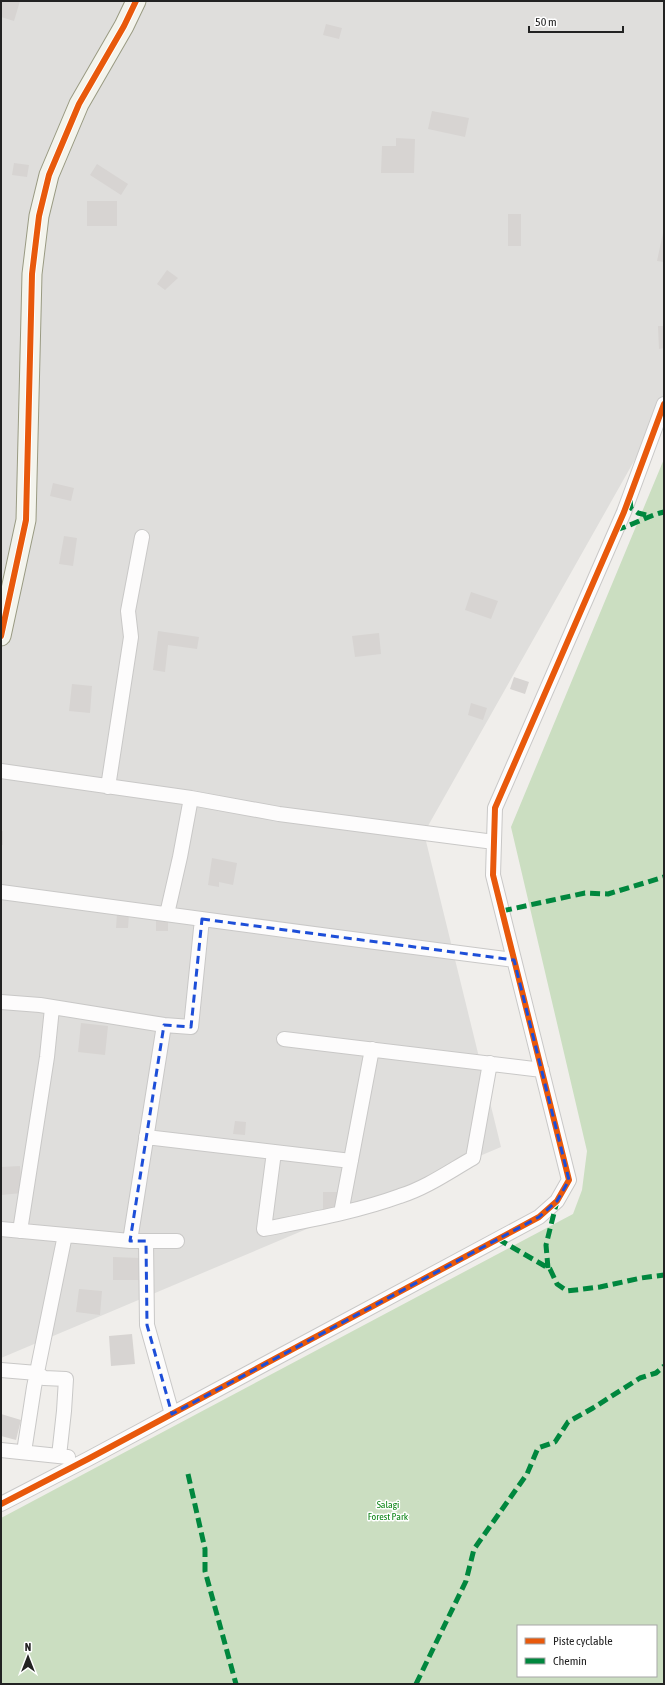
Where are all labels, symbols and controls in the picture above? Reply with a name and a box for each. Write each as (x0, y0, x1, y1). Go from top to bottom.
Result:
scale bar (529, 8, 623, 34)
text: 50 m (535, 15, 557, 29)
park label: Salagi Forest Park (368, 1499, 409, 1522)
legend (517, 1625, 657, 1677)
text: Piste cyclable (553, 1634, 613, 1648)
north arrow (8, 1637, 48, 1677)
text: N (25, 1641, 31, 1653)
text: Chemin (553, 1654, 587, 1668)

